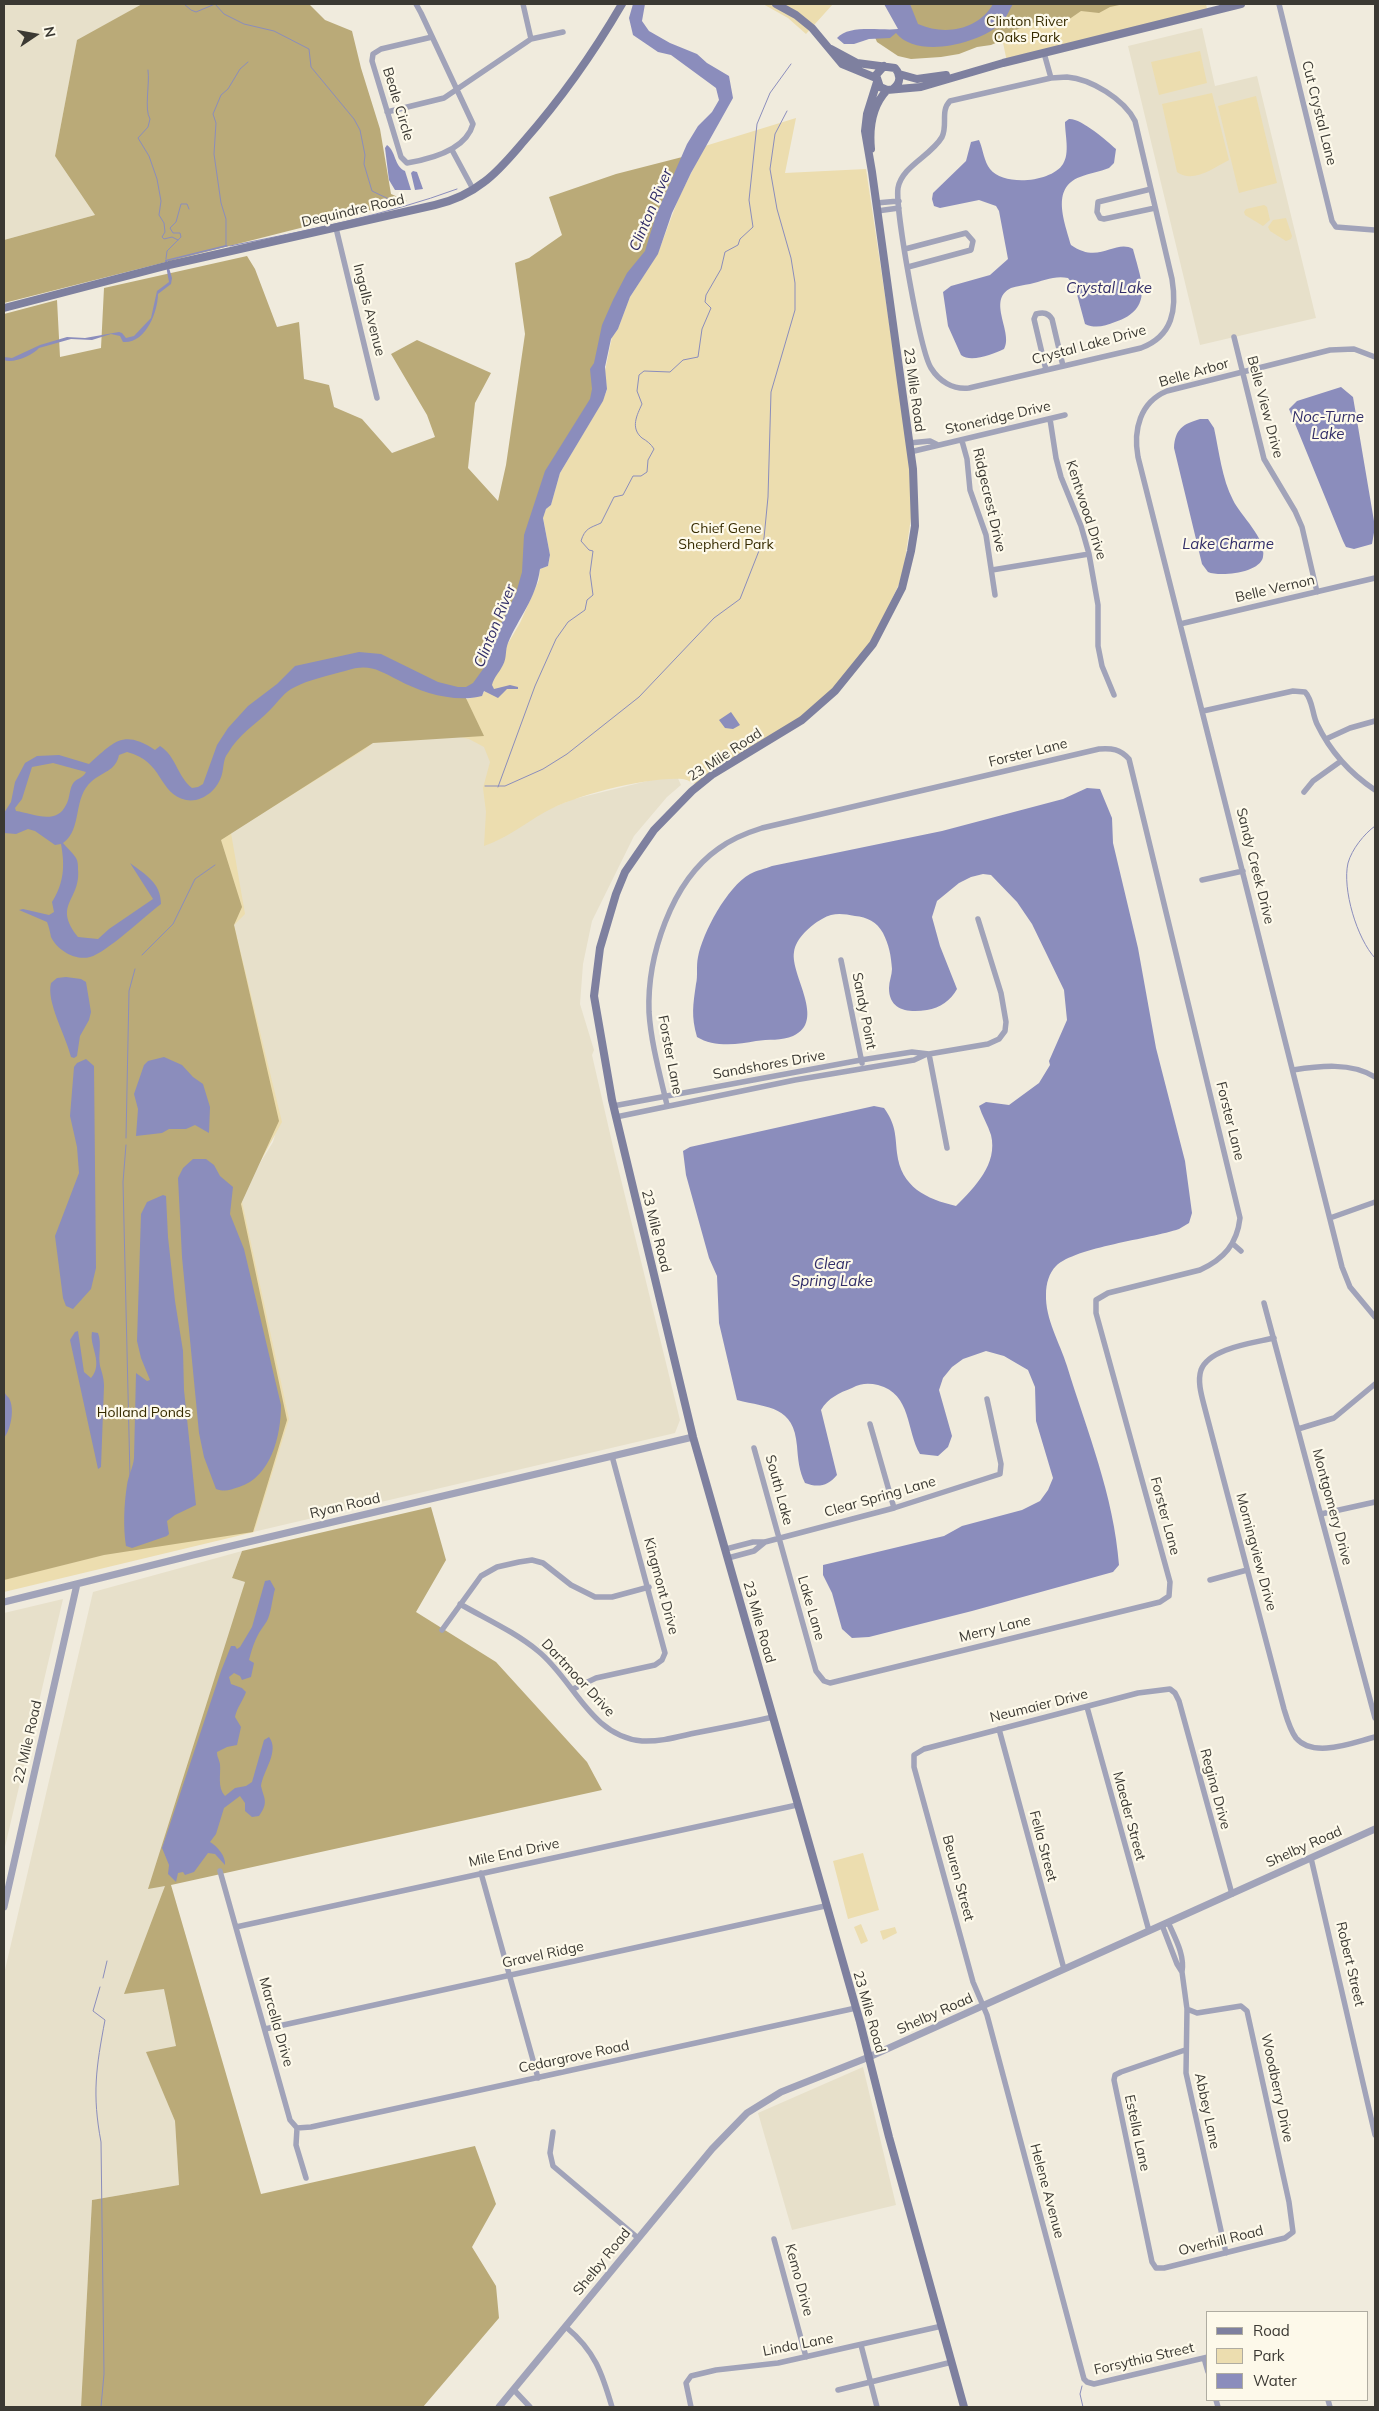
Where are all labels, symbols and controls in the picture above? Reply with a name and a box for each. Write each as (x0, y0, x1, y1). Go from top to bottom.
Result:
north arrow (10, 10, 60, 60)
park label: Clinton River Oaks Park (986, 14, 1068, 46)
text: N (40, 25, 60, 39)
street label: Cut Crystal Lane (1298, 59, 1340, 167)
street label: Beale Circle (379, 65, 417, 143)
water label: Clinton River (626, 166, 676, 254)
street label: Dequindre Road (300, 191, 406, 231)
street label: Ingalls Avenue (349, 262, 389, 358)
water label: Crystal Lake (1066, 279, 1152, 297)
street label: Crystal Lake Drive (1030, 322, 1148, 368)
street label: 23 Mile Road (900, 347, 928, 433)
street label: Belle View Drive (1243, 354, 1287, 460)
street label: Belle Arbor (1157, 355, 1231, 391)
street label: Stoneridge Drive (944, 398, 1052, 438)
water label: Noc-Turne Lake (1292, 408, 1364, 443)
street label: Ridgecrest Drive (969, 446, 1009, 554)
street label: Kentwood Drive (1062, 458, 1110, 562)
park label: Chief Gene Shepherd Park (678, 521, 774, 554)
water label: Lake Charme (1182, 535, 1274, 553)
street label: Belle Vernon (1234, 572, 1316, 606)
water label: Clinton River (470, 582, 520, 670)
street label: 23 Mile Road (685, 725, 765, 785)
street label: Forster Lane (987, 735, 1069, 771)
street label: Sandy Creek Drive (1232, 806, 1278, 926)
street label: Sandy Point (848, 971, 880, 1051)
street label: Forster Lane (654, 1014, 686, 1096)
street label: Sandshores Drive (711, 1047, 827, 1083)
street label: Forster Lane (1212, 1080, 1248, 1162)
street label: 23 Mile Road (638, 1188, 674, 1274)
water label: Clear Spring Lake (791, 1255, 873, 1290)
park label: Holland Ponds (97, 1405, 191, 1421)
street label: Montgomery Drive (1308, 1447, 1356, 1567)
street label: South Lake (762, 1453, 796, 1527)
street label: Clear Spring Lane (822, 1473, 938, 1521)
street label: Forster Lane (1146, 1475, 1184, 1557)
street label: Ryan Road (308, 1490, 382, 1522)
street label: Morningview Drive (1232, 1491, 1280, 1613)
street label: Kingmont Drive (640, 1536, 682, 1636)
street label: Lake Lane (794, 1574, 828, 1642)
street label: 23 Mile Road (739, 1579, 779, 1665)
street label: Merry Lane (957, 1612, 1033, 1646)
street label: Dartmoor Drive (538, 1636, 618, 1720)
street label: Neumaier Drive (988, 1686, 1090, 1726)
street label: 22 Mile Road (10, 1699, 46, 1785)
street label: Regina Drive (1196, 1747, 1234, 1831)
street label: Maeder Street (1109, 1770, 1149, 1862)
street label: Fella Street (1025, 1809, 1061, 1883)
street label: Shelby Road (1263, 1823, 1345, 1871)
street label: Beuren Street (938, 1833, 978, 1923)
street label: Mile End Drive (467, 1835, 561, 1871)
street label: Robert Street (1332, 1920, 1368, 2008)
street label: Gravel Ridge (501, 1938, 585, 1972)
street label: 23 Mile Road (849, 1969, 889, 2055)
street label: Marcella Drive (255, 1975, 297, 2069)
street label: Shelby Road (894, 1990, 976, 2038)
street label: Woodberry Drive (1257, 2032, 1297, 2144)
street label: Cedargrove Road (517, 2037, 631, 2077)
street label: Abbey Lane (1191, 2071, 1223, 2151)
street label: Estella Lane (1121, 2093, 1153, 2173)
street label: Helene Avenue (1026, 2142, 1068, 2240)
street label: Overhill Road (1177, 2222, 1265, 2260)
street label: Shelby Road (570, 2225, 634, 2299)
street label: Kemo Drive (781, 2242, 817, 2318)
legend (1206, 2311, 1369, 2401)
text: Road (1253, 2321, 1290, 2340)
street label: Linda Lane (761, 2330, 835, 2360)
street label: Forsythia Street (1092, 2339, 1196, 2379)
text: Park (1253, 2346, 1285, 2365)
text: Water (1253, 2371, 1297, 2390)

